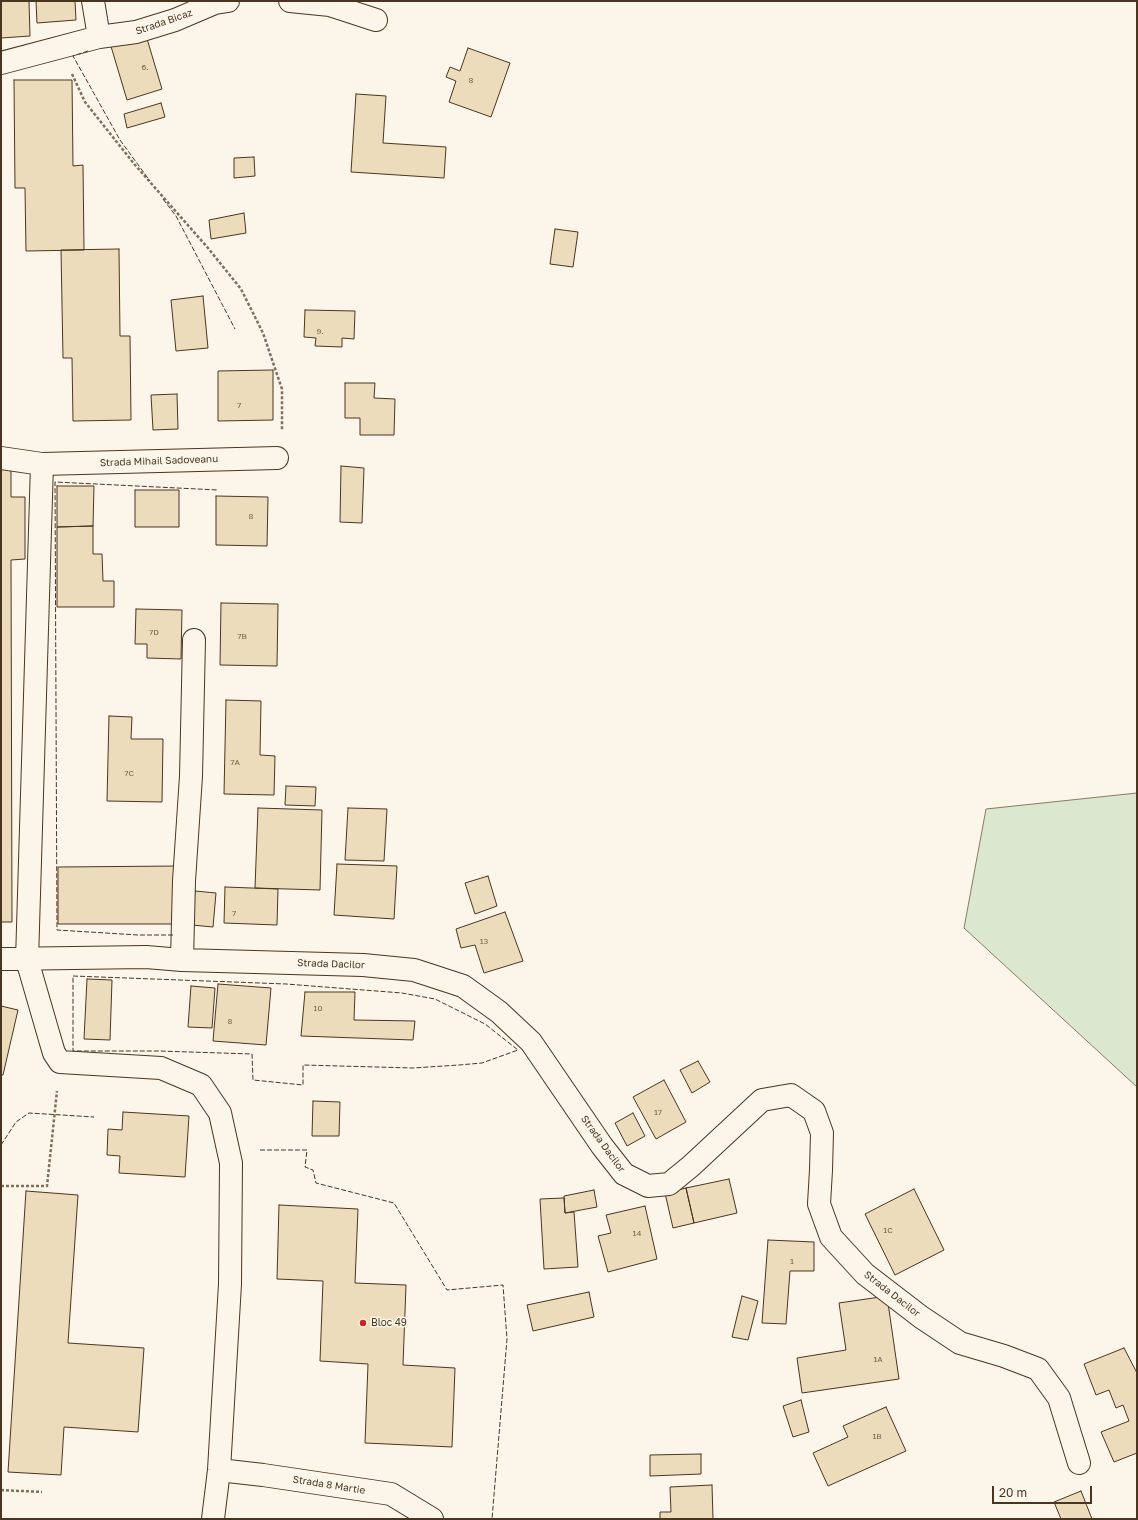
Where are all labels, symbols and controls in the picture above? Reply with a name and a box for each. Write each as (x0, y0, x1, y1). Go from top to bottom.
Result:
street label: Strada Bicaz (134, 7, 194, 37)
house number: 6. (141, 62, 149, 72)
house number: 8 (469, 75, 473, 85)
house number: 9. (316, 326, 324, 336)
house number: 7 (237, 400, 241, 410)
street label: Strada Mihail Sadoveanu (100, 453, 218, 469)
house number: 8 (249, 511, 253, 521)
house number: 7D (149, 627, 159, 637)
house number: 7B (237, 631, 247, 641)
house number: 7A (230, 757, 240, 767)
house number: 7C (124, 768, 134, 778)
house number: 7 (232, 908, 236, 918)
house number: 13 (480, 936, 488, 946)
street label: Strada Dacilor (297, 957, 365, 971)
house number: 10 (314, 1003, 322, 1013)
house number: 8 (228, 1016, 232, 1026)
house number: 17 (654, 1107, 662, 1117)
street label: Strada Dacilor (578, 1113, 628, 1175)
house number: 1C (883, 1225, 893, 1235)
house number: 14 (633, 1228, 641, 1238)
house number: 1 (790, 1256, 794, 1266)
street label: Strada Dacilor (862, 1268, 922, 1320)
place label: Bloc 49 (371, 1317, 407, 1329)
marker: Bloc 49 (358, 1318, 368, 1328)
house number: 1A (873, 1354, 883, 1364)
house number: 1B (872, 1431, 882, 1441)
street label: Strada 8 Martie (292, 1473, 366, 1497)
scale bar (994, 1478, 1094, 1504)
text: 20 m (999, 1485, 1027, 1500)

